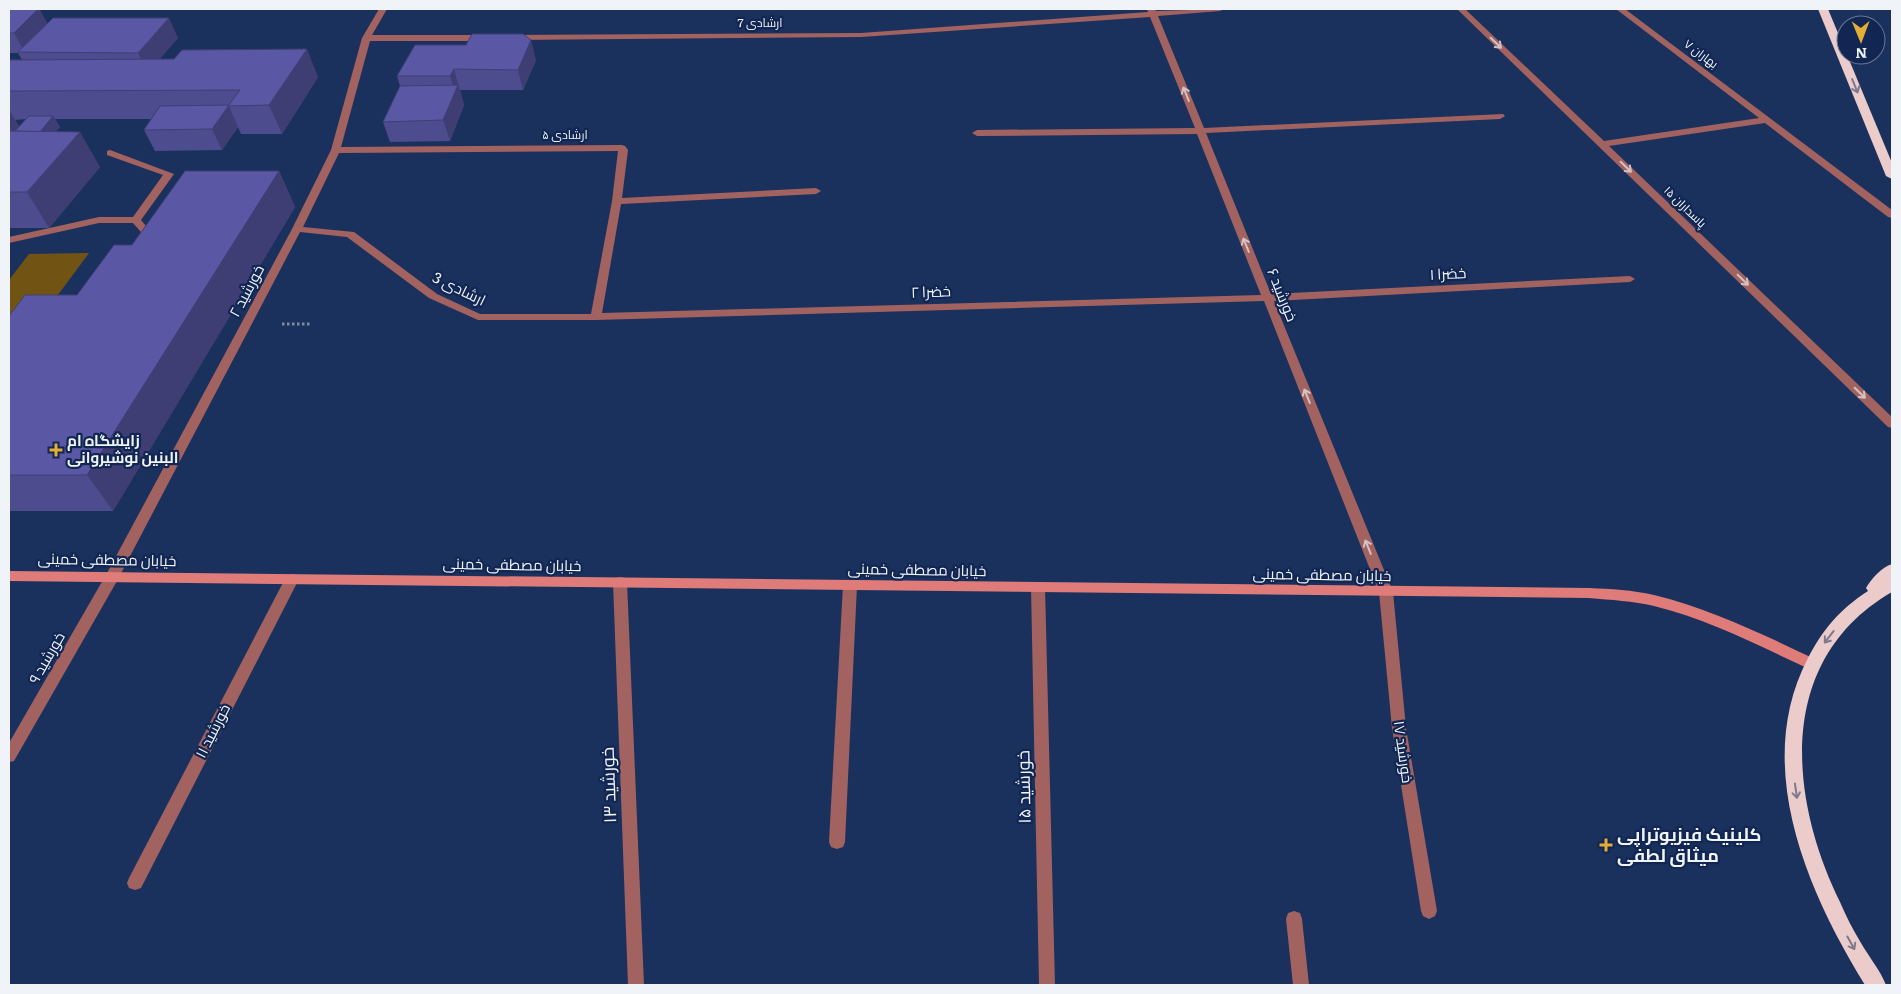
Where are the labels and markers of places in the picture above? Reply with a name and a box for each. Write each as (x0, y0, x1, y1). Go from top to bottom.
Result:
place label: زایشگاه ام البنین نوشیروانی (67, 428, 178, 468)
marker: زایشگاه ام البنین نوشیروانی (49, 443, 63, 457)
place label: کلینیک فیزیوتراپی میثاق لطفی (1617, 820, 1761, 868)
marker: کلینیک فیزیوتراپی میثاق لطفی (1599, 838, 1613, 852)

